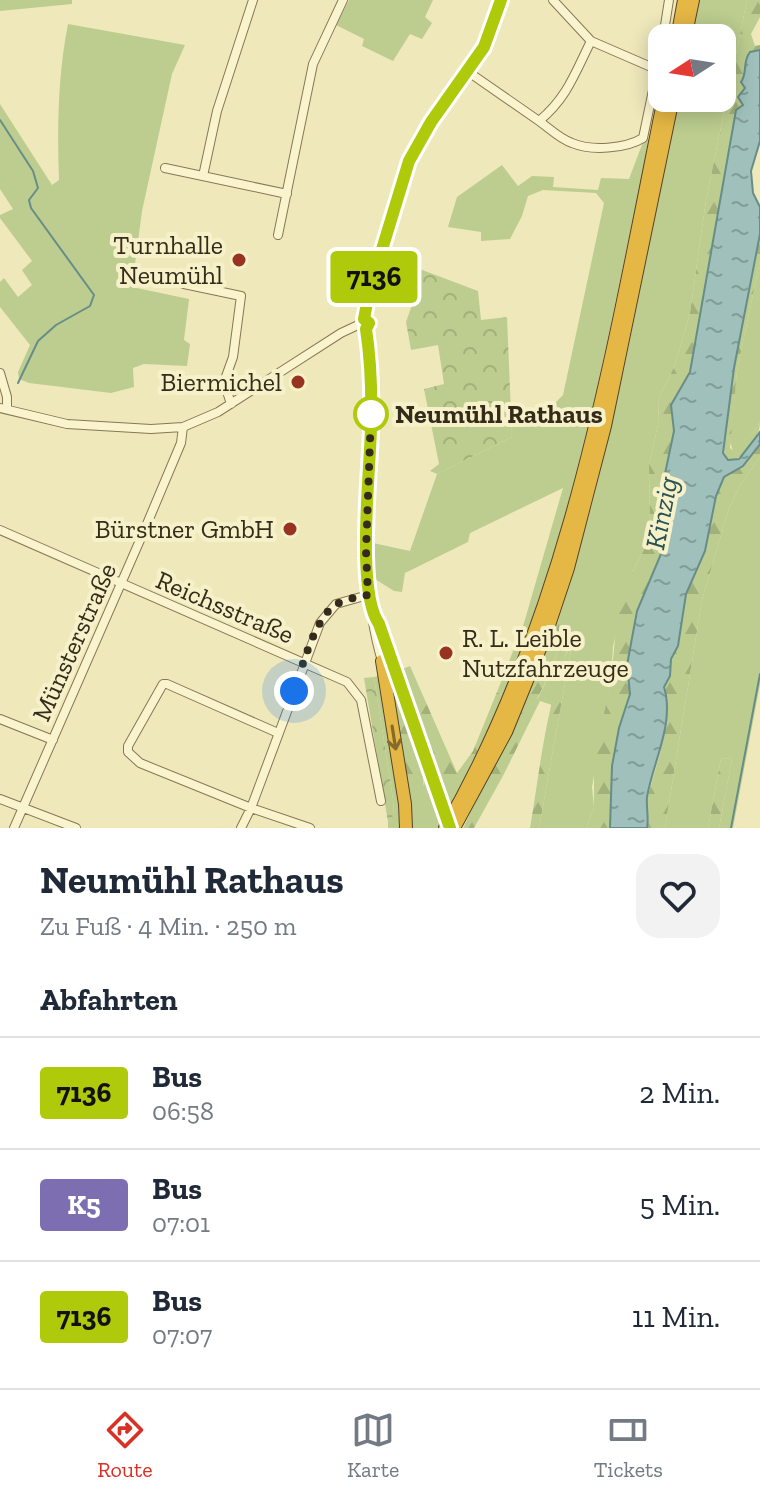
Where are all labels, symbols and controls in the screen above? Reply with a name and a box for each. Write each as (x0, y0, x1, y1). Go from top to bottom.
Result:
north arrow (648, 24, 736, 112)
map controls (648, 24, 736, 112)
place label: Turnhalle Neumühl (113, 229, 223, 291)
marker: Turnhalle Neumühl (230, 251, 248, 269)
line badge: 7136 (318, 251, 430, 303)
text: 7136 (346, 260, 402, 293)
place label: Biermichel (160, 366, 282, 398)
marker: Biermichel (289, 373, 307, 391)
marker: Neumühl Rathaus (354, 397, 388, 431)
place label: Neumühl Rathaus (395, 398, 603, 430)
water label: Kinzig (638, 473, 685, 552)
place label: Bürstner GmbH (95, 513, 274, 545)
marker: Bürstner GmbH (281, 520, 299, 538)
street label: Münsterstraße (25, 558, 123, 726)
street label: Reichsstraße (151, 564, 299, 650)
place label: R. L. Leible Nutzfahrzeuge (462, 622, 629, 684)
marker: R. L. Leible Nutzfahrzeuge (437, 644, 455, 662)
your location (274, 671, 314, 711)
one-way arrow (388, 725, 403, 750)
button: heart (636, 854, 720, 938)
text: Neumühl Rathaus (40, 857, 344, 903)
text: Zu Fuß · 4 Min. · 250 m (40, 910, 296, 942)
text: Abfahrten (40, 982, 178, 1018)
text: Bus (152, 1059, 202, 1095)
text: 2 Min. (639, 1075, 720, 1111)
text: 7136 (56, 1076, 112, 1109)
text: 06:58 (152, 1095, 214, 1127)
text: Bus (152, 1171, 202, 1207)
text: 5 Min. (639, 1187, 720, 1223)
text: K5 (67, 1188, 101, 1221)
text: 07:01 (152, 1207, 210, 1239)
text: Bus (152, 1283, 202, 1319)
text: 11 Min. (632, 1299, 720, 1335)
text: 7136 (56, 1300, 112, 1333)
text: 07:07 (152, 1319, 212, 1351)
tab: Route (97, 1408, 153, 1483)
tab: Karte (347, 1408, 399, 1483)
tab: Tickets (594, 1408, 663, 1483)

